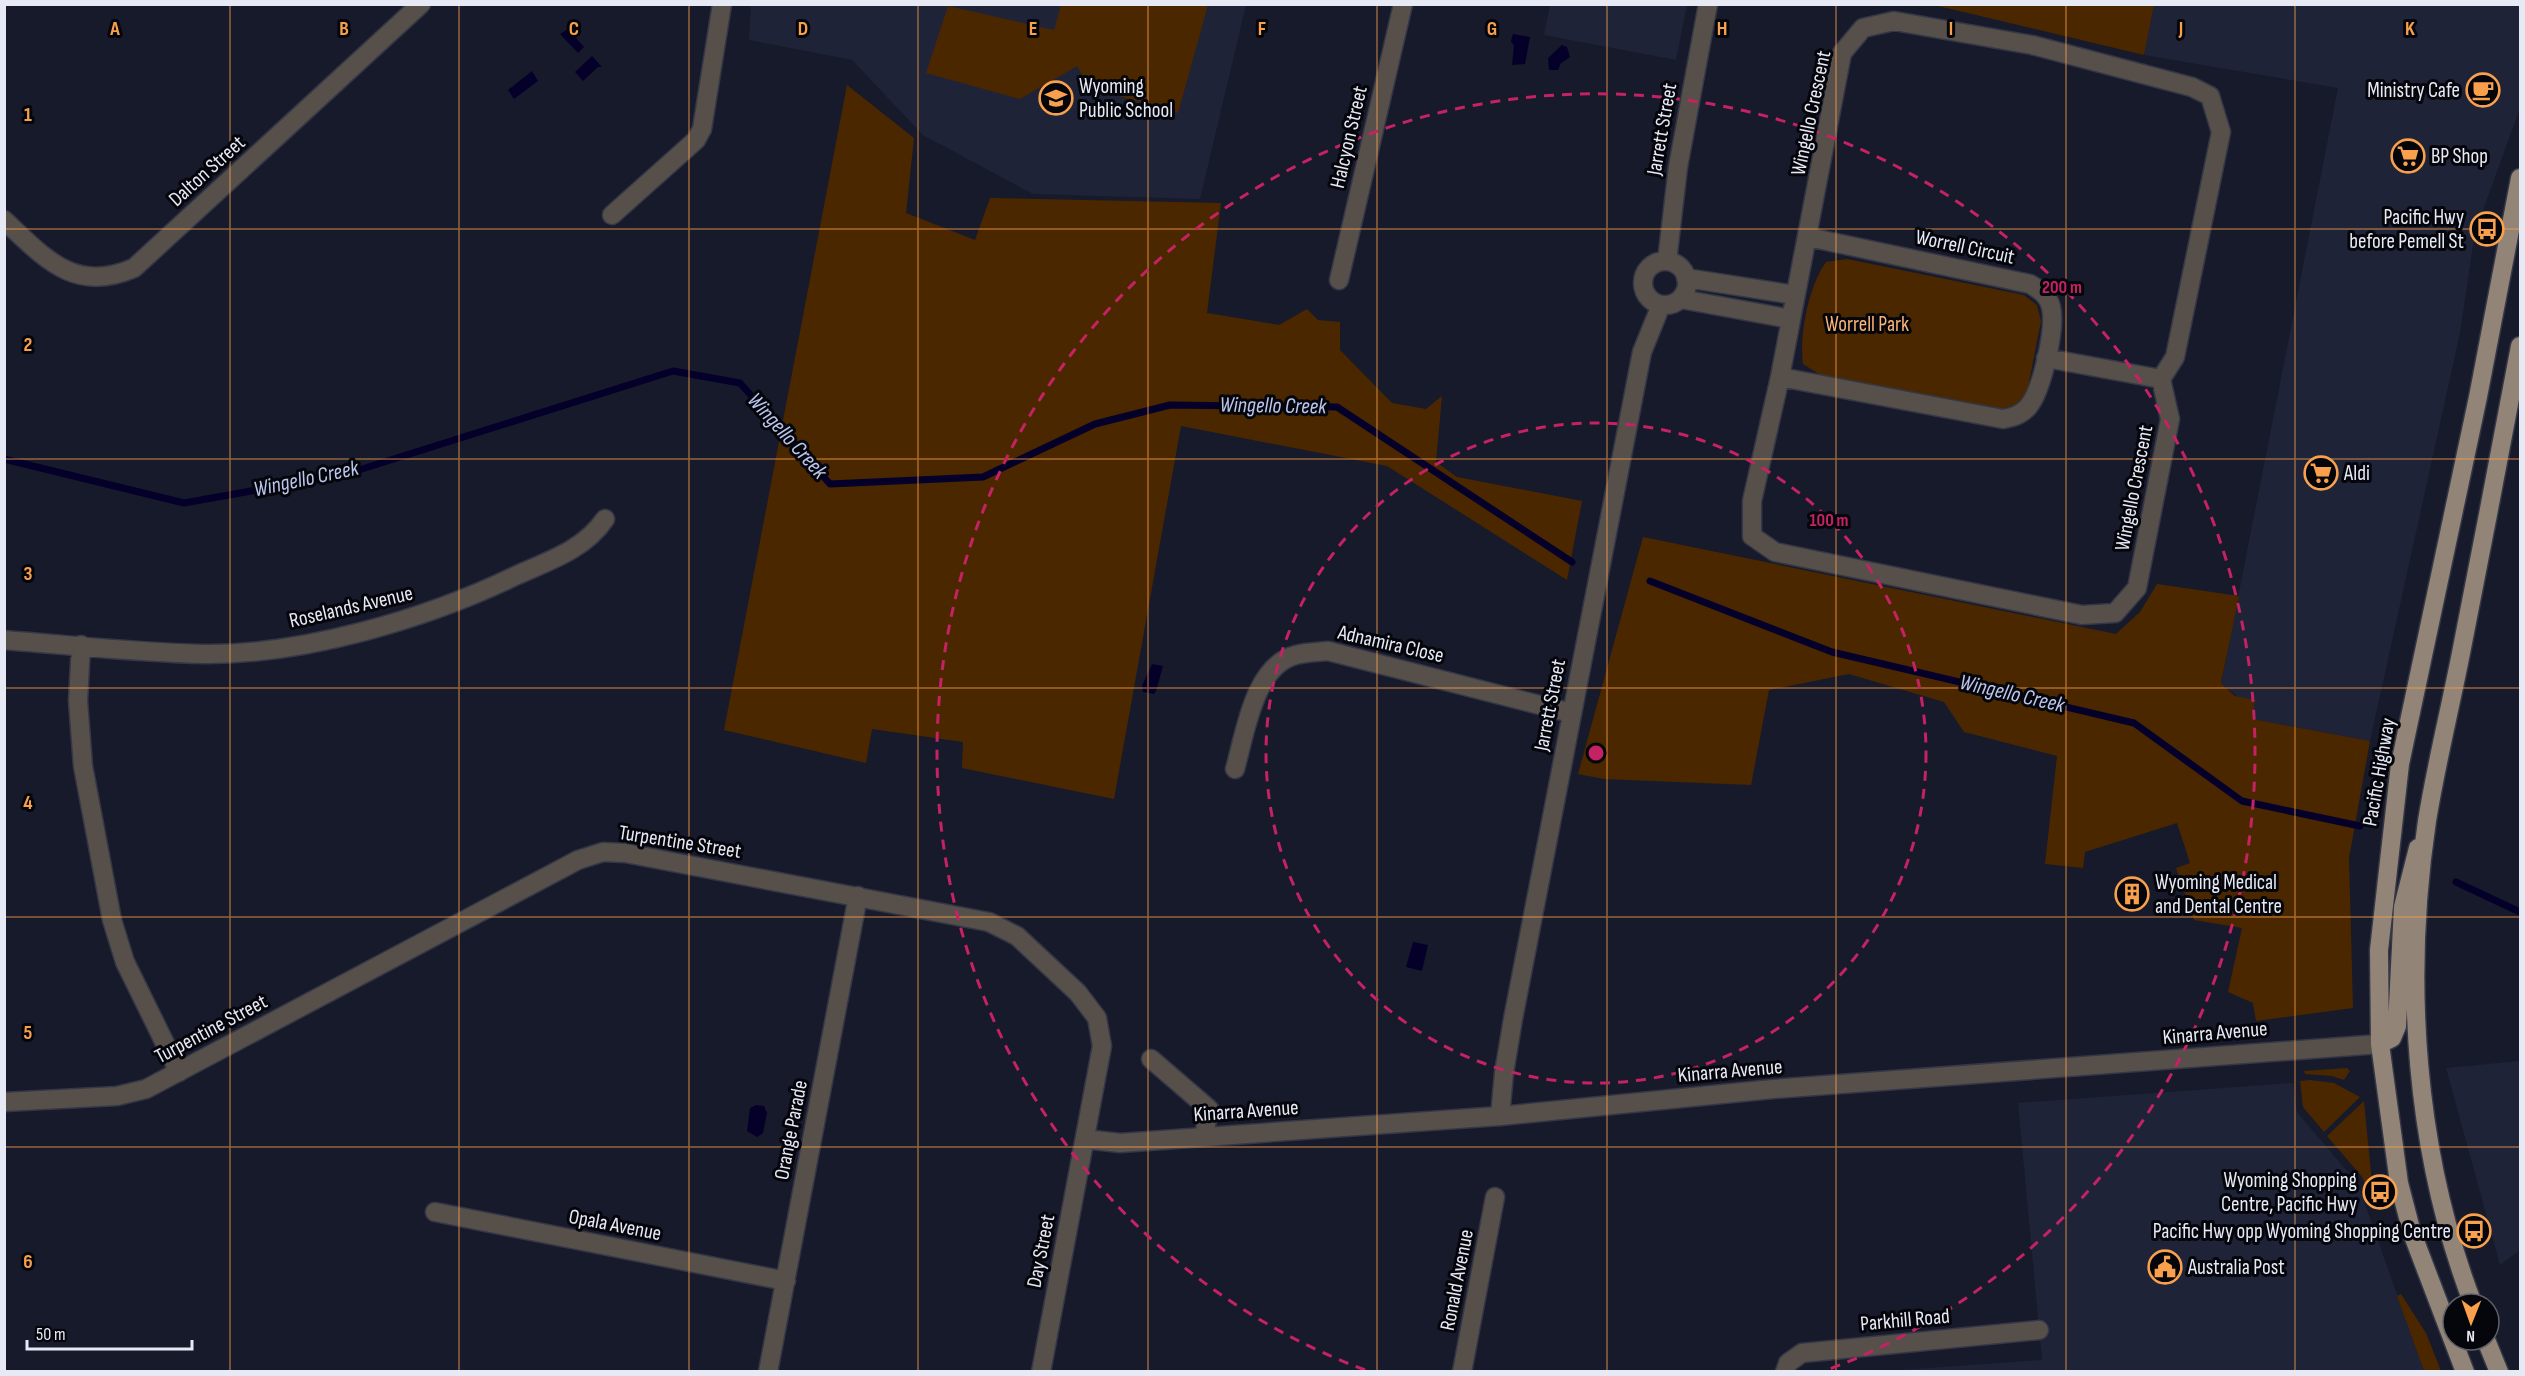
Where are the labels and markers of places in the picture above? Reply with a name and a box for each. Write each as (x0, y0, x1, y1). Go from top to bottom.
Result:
cafe icon: Ministry Cafe (2465, 72, 2501, 108)
place label: Wyoming Public School (1079, 74, 1173, 123)
place label: Ministry Cafe (2367, 78, 2460, 103)
school or university icon: Wyoming Public School (1038, 80, 1074, 116)
supermarket icon: BP Shop (2390, 138, 2426, 174)
place label: BP Shop (2431, 144, 2488, 169)
place label: Pacific Hwy before Pemell St (2349, 205, 2464, 254)
bus stop icon: Pacific Hwy before Pemell St (2469, 211, 2505, 247)
supermarket icon: Aldi (2303, 455, 2339, 491)
place label: Aldi (2343, 461, 2370, 486)
centre of rings (1586, 743, 1606, 763)
place label: Wyoming Medical and Dental Centre (2155, 870, 2282, 919)
building icon: Wyoming Medical and Dental Centre (2114, 876, 2150, 912)
place label: Wyoming Shopping Centre, Pacific Hwy (2221, 1168, 2357, 1217)
bus stop icon: Wyoming Shopping Centre, Pacific Hwy (2362, 1174, 2398, 1210)
bus stop icon: Pacific Hwy opp Wyoming Shopping Centre (2456, 1213, 2492, 1249)
place label: Pacific Hwy opp Wyoming Shopping Centre (2153, 1219, 2451, 1244)
public building icon: Australia Post (2147, 1249, 2183, 1285)
place label: Australia Post (2187, 1255, 2285, 1280)

